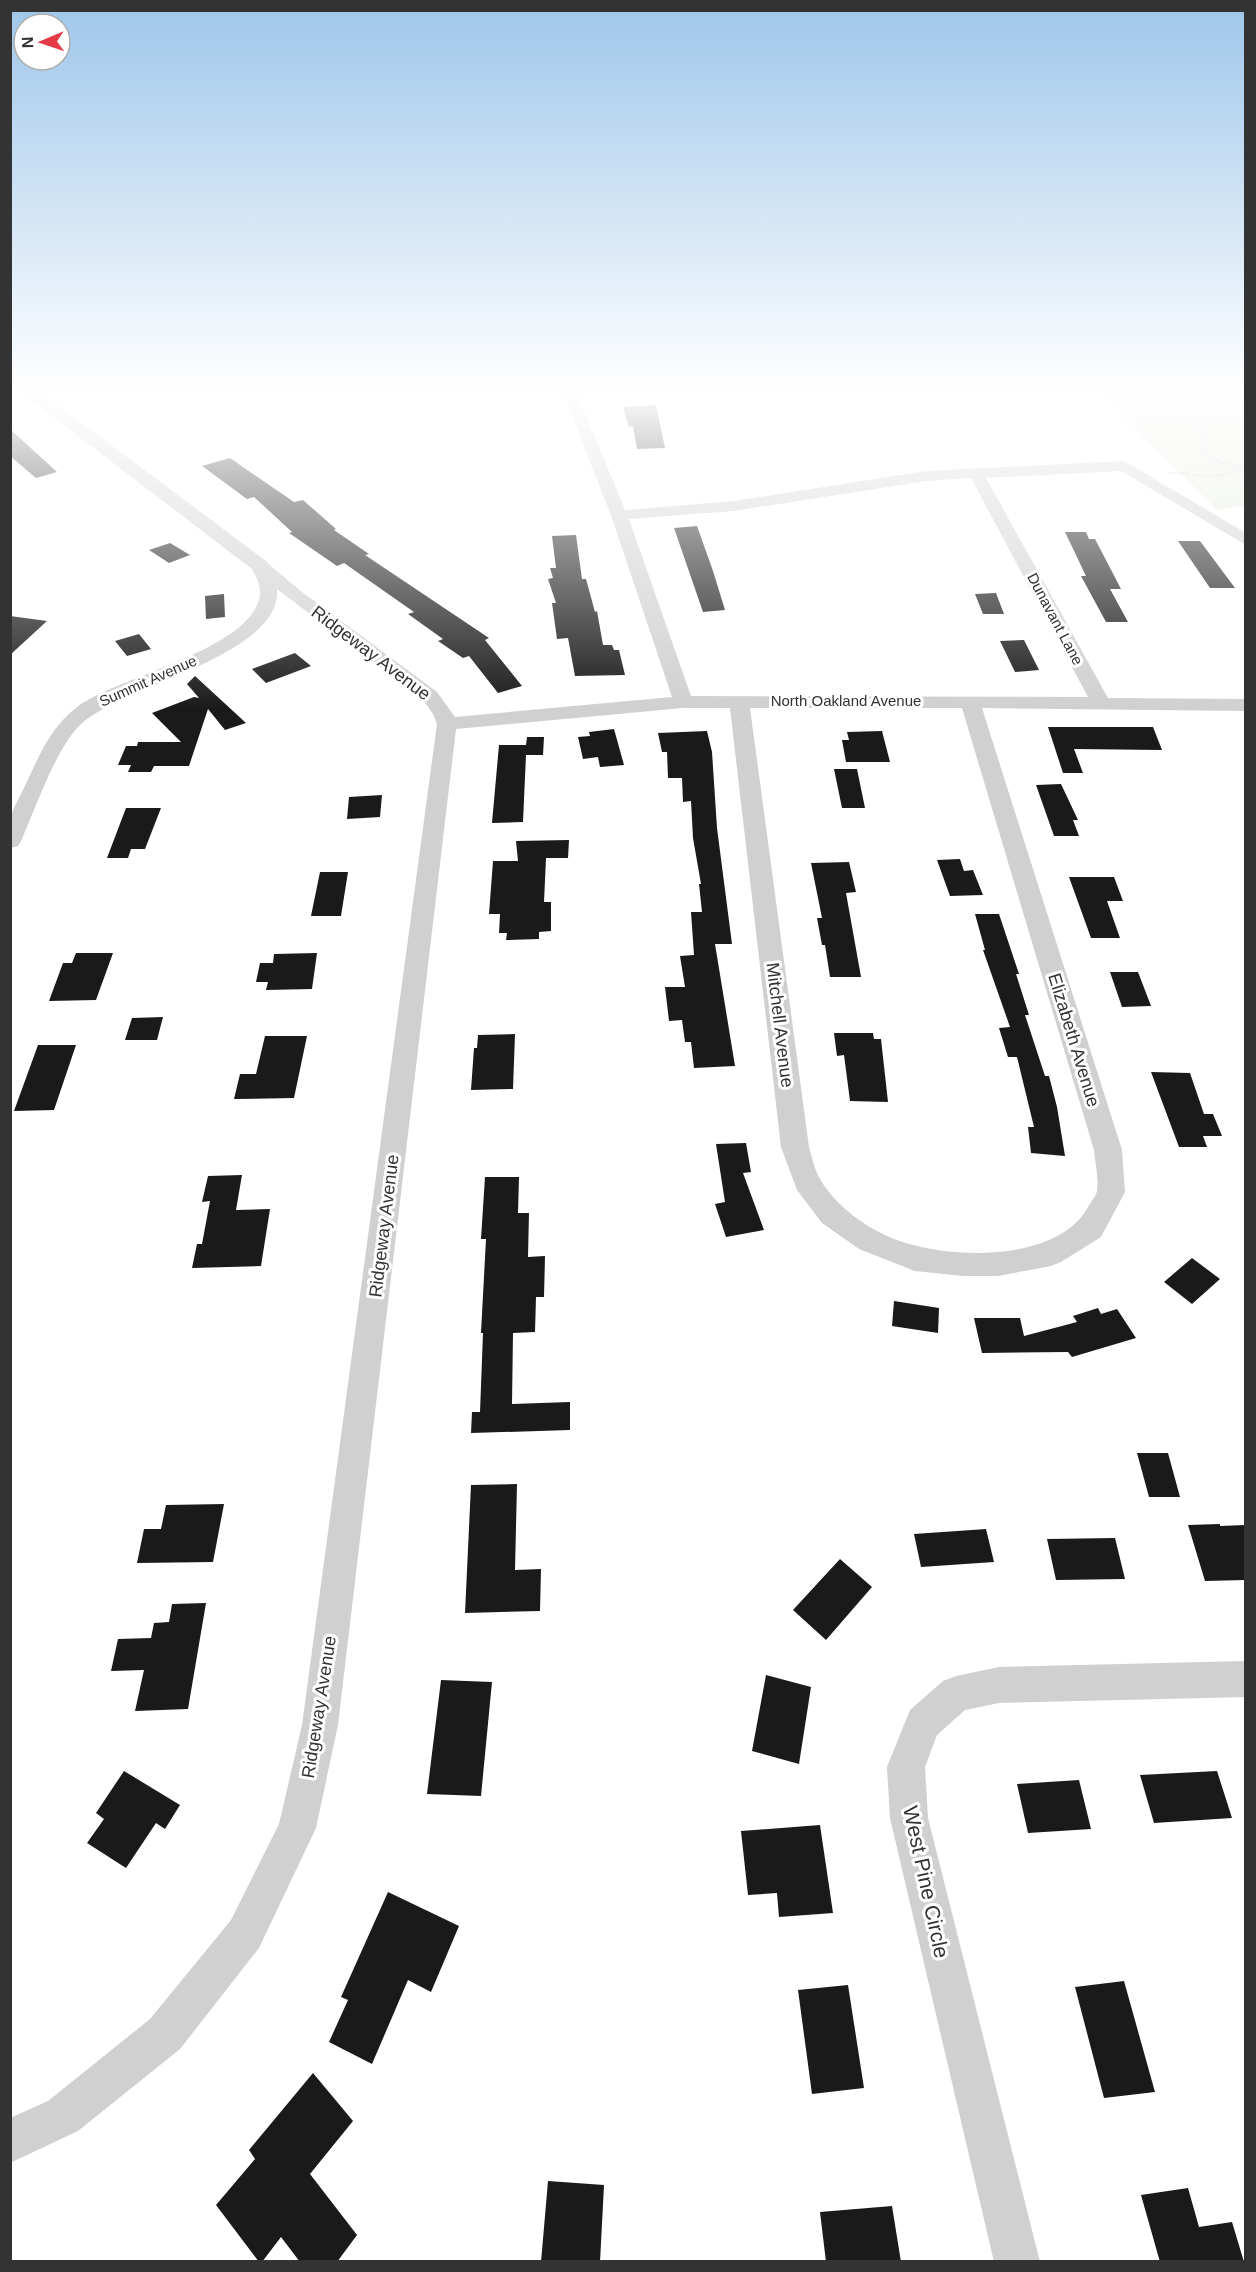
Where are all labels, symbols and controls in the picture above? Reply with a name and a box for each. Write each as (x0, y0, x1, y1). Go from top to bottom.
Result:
north arrow (12, 12, 72, 72)
text: N (19, 36, 36, 49)
street label: Dunavant Lane (1024, 570, 1087, 668)
street label: Ridgeway Avenue (308, 602, 434, 704)
street label: Summit Avenue (96, 651, 199, 710)
street label: North Oakland Avenue (771, 692, 921, 709)
street label: Mitchell Avenue (762, 961, 798, 1089)
street label: Elizabeth Avenue (1044, 971, 1104, 1109)
street label: Ridgeway Avenue (365, 1153, 403, 1299)
street label: Ridgeway Avenue (298, 1634, 340, 1780)
street label: West Pine Circle (899, 1804, 954, 1960)

